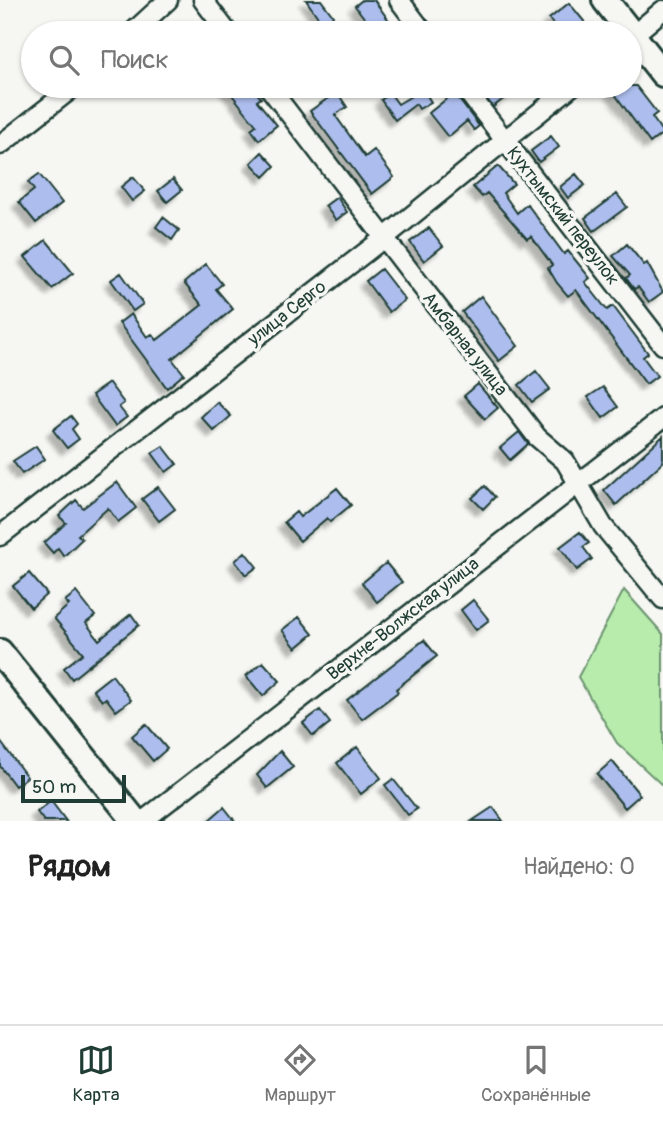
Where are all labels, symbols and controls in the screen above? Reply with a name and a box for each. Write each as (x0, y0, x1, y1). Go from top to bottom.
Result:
search box (21, 21, 642, 98)
icon: search (45, 41, 83, 79)
text: Поиск (101, 44, 169, 76)
street label: Кухтымский переулок (502, 142, 624, 290)
street label: улица Серго (242, 275, 331, 351)
street label: Амбарная улица (417, 288, 513, 400)
street label: Верхне-Волжская улица (322, 552, 484, 686)
scale bar (21, 772, 126, 804)
text: 50 m (32, 775, 76, 799)
text: Рядом (28, 848, 111, 885)
text: Найдено: 0 (523, 852, 635, 881)
tab: Карта (72, 1041, 120, 1107)
tab: Маршрут (265, 1041, 336, 1107)
tab: Сохранённые (481, 1041, 591, 1107)

